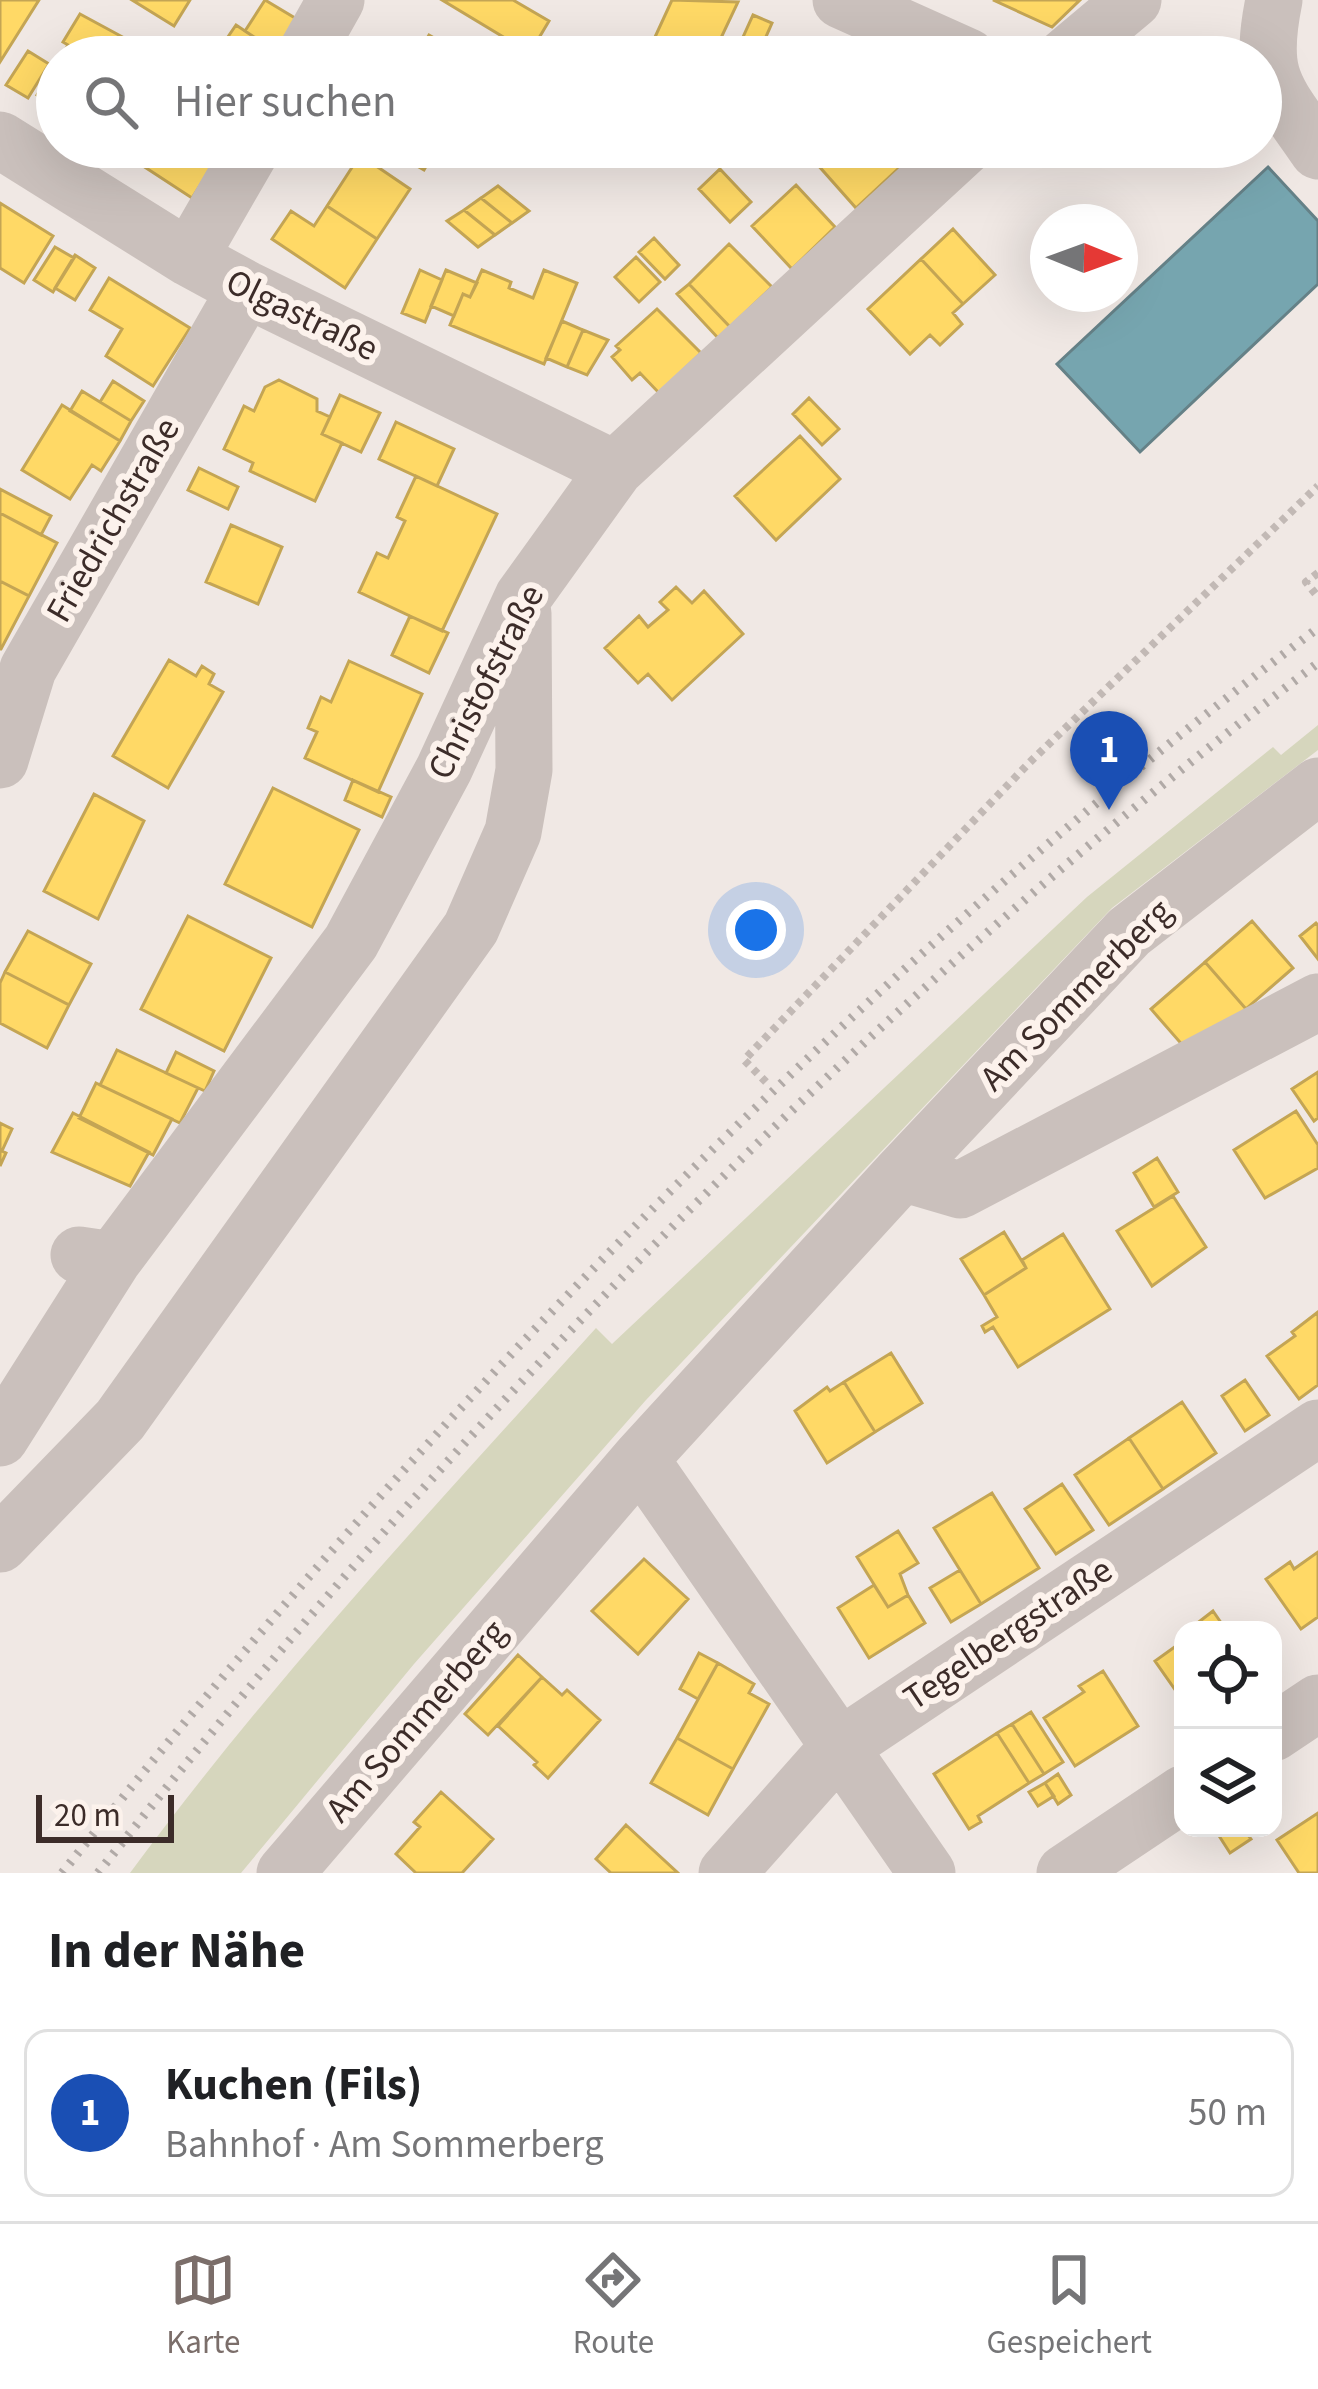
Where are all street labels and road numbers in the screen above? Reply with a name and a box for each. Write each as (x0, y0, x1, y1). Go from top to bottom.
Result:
street label: Olgastraße (217, 256, 387, 374)
street label: Friedrichstraße (34, 408, 192, 632)
street label: Christofstraße (415, 576, 557, 788)
street label: Am Sommerberg (968, 887, 1184, 1103)
street label: Tegelbergstraße (893, 1545, 1123, 1723)
street label: Am Sommerberg (314, 1609, 518, 1833)

